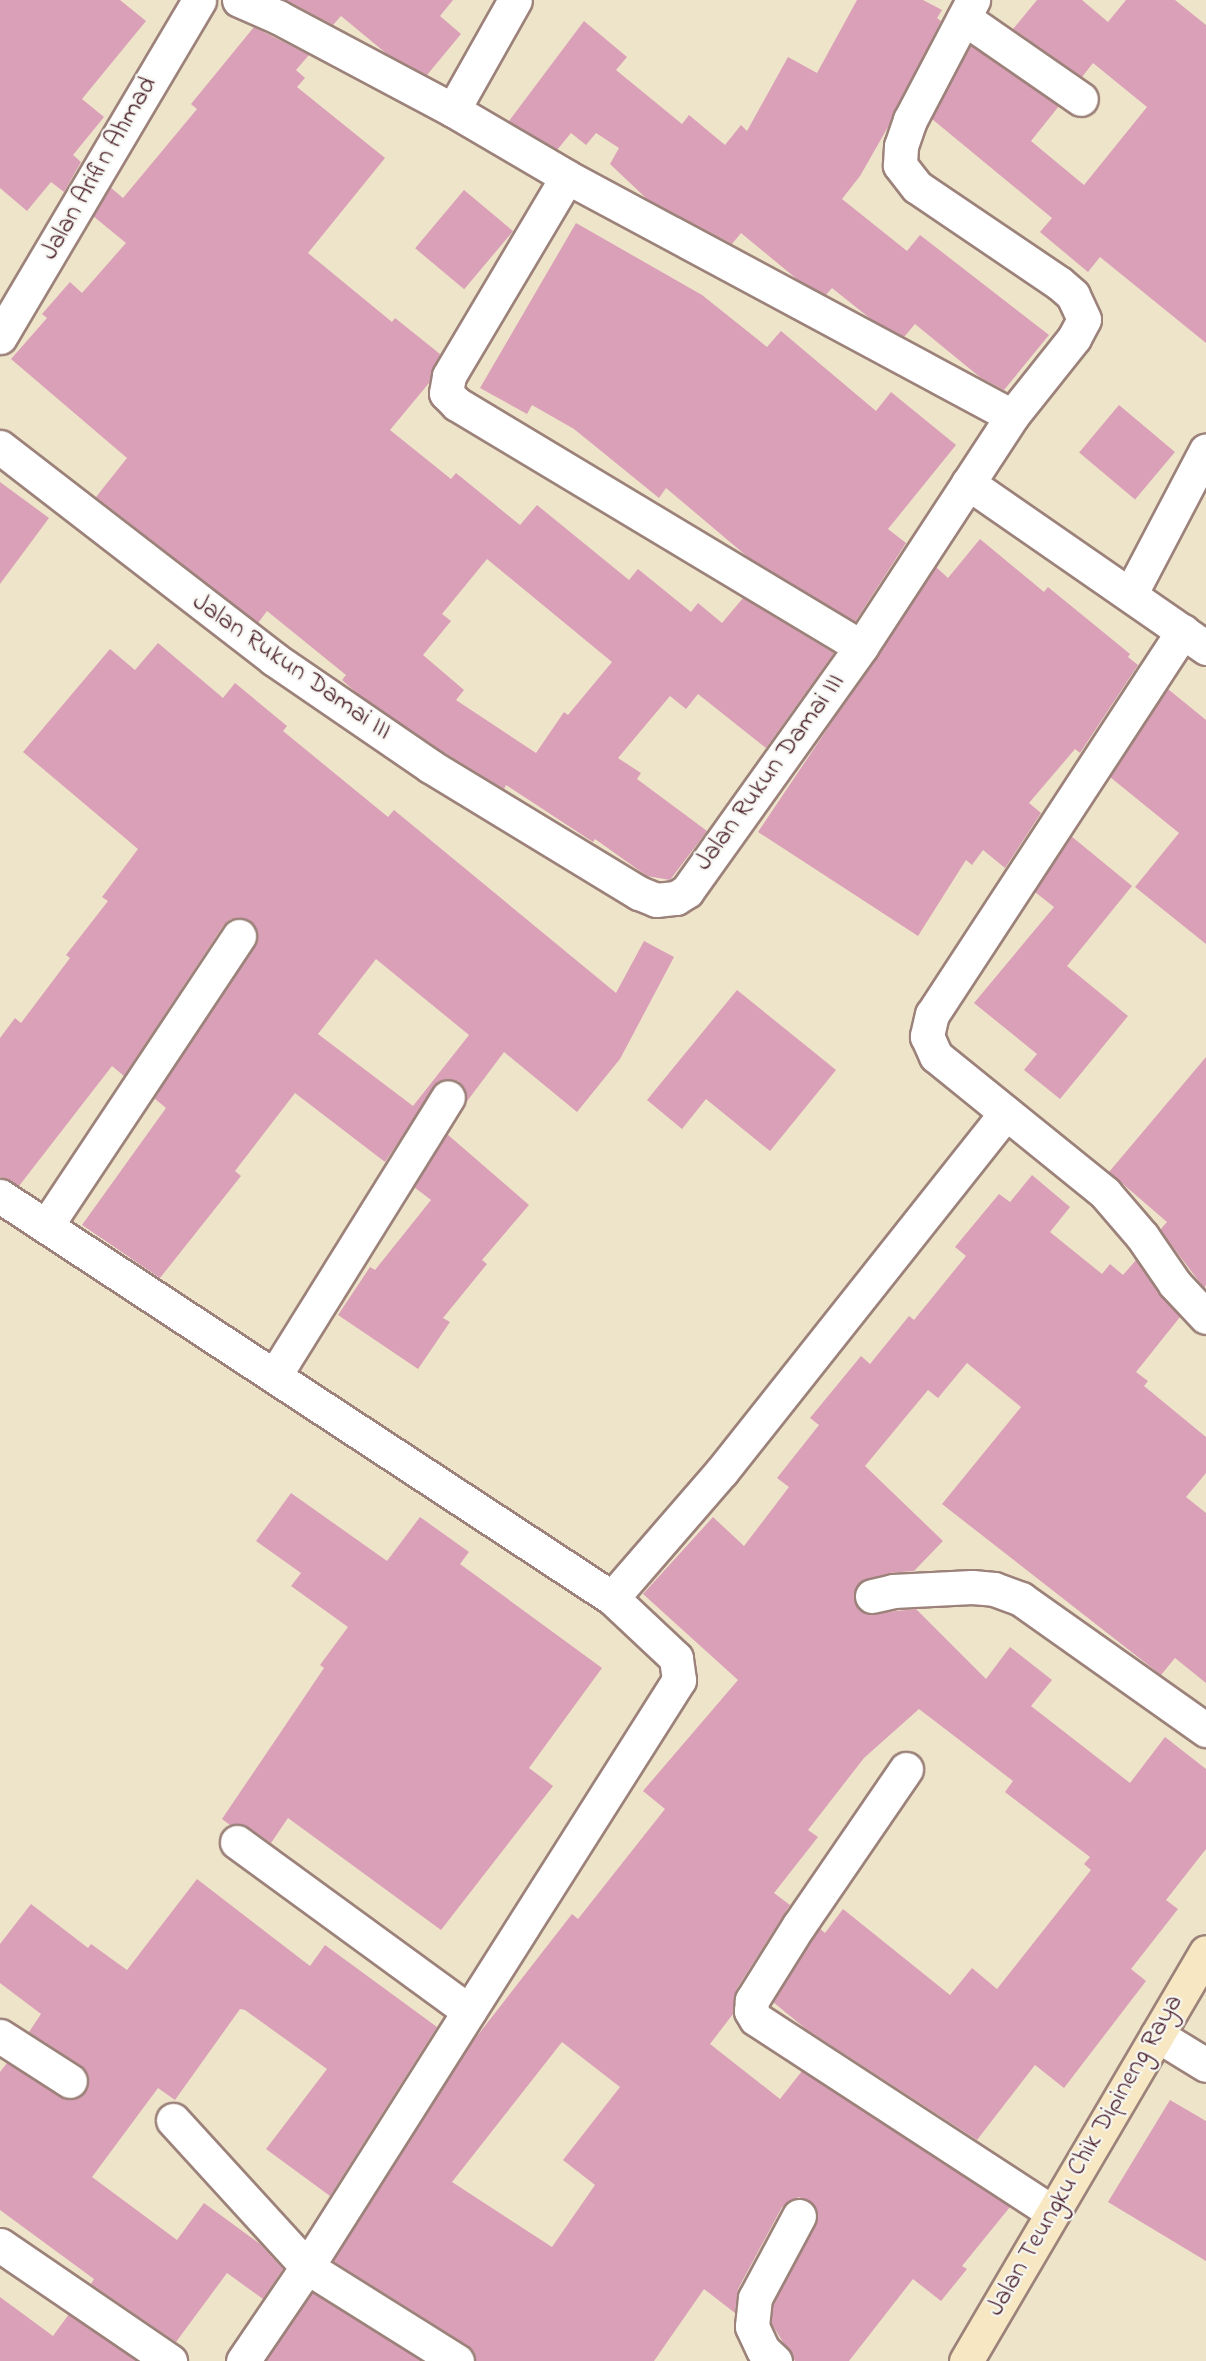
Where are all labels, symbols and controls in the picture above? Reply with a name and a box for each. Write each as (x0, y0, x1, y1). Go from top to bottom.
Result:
street label: Jalan Arifin Ahmad (35, 72, 165, 266)
street label: Jalan Rukun Damai III (185, 588, 397, 748)
street label: Jalan Rukun Damai III (689, 668, 853, 878)
street label: Jalan Teungku Chik Dipineng Raya (981, 1990, 1191, 2322)

